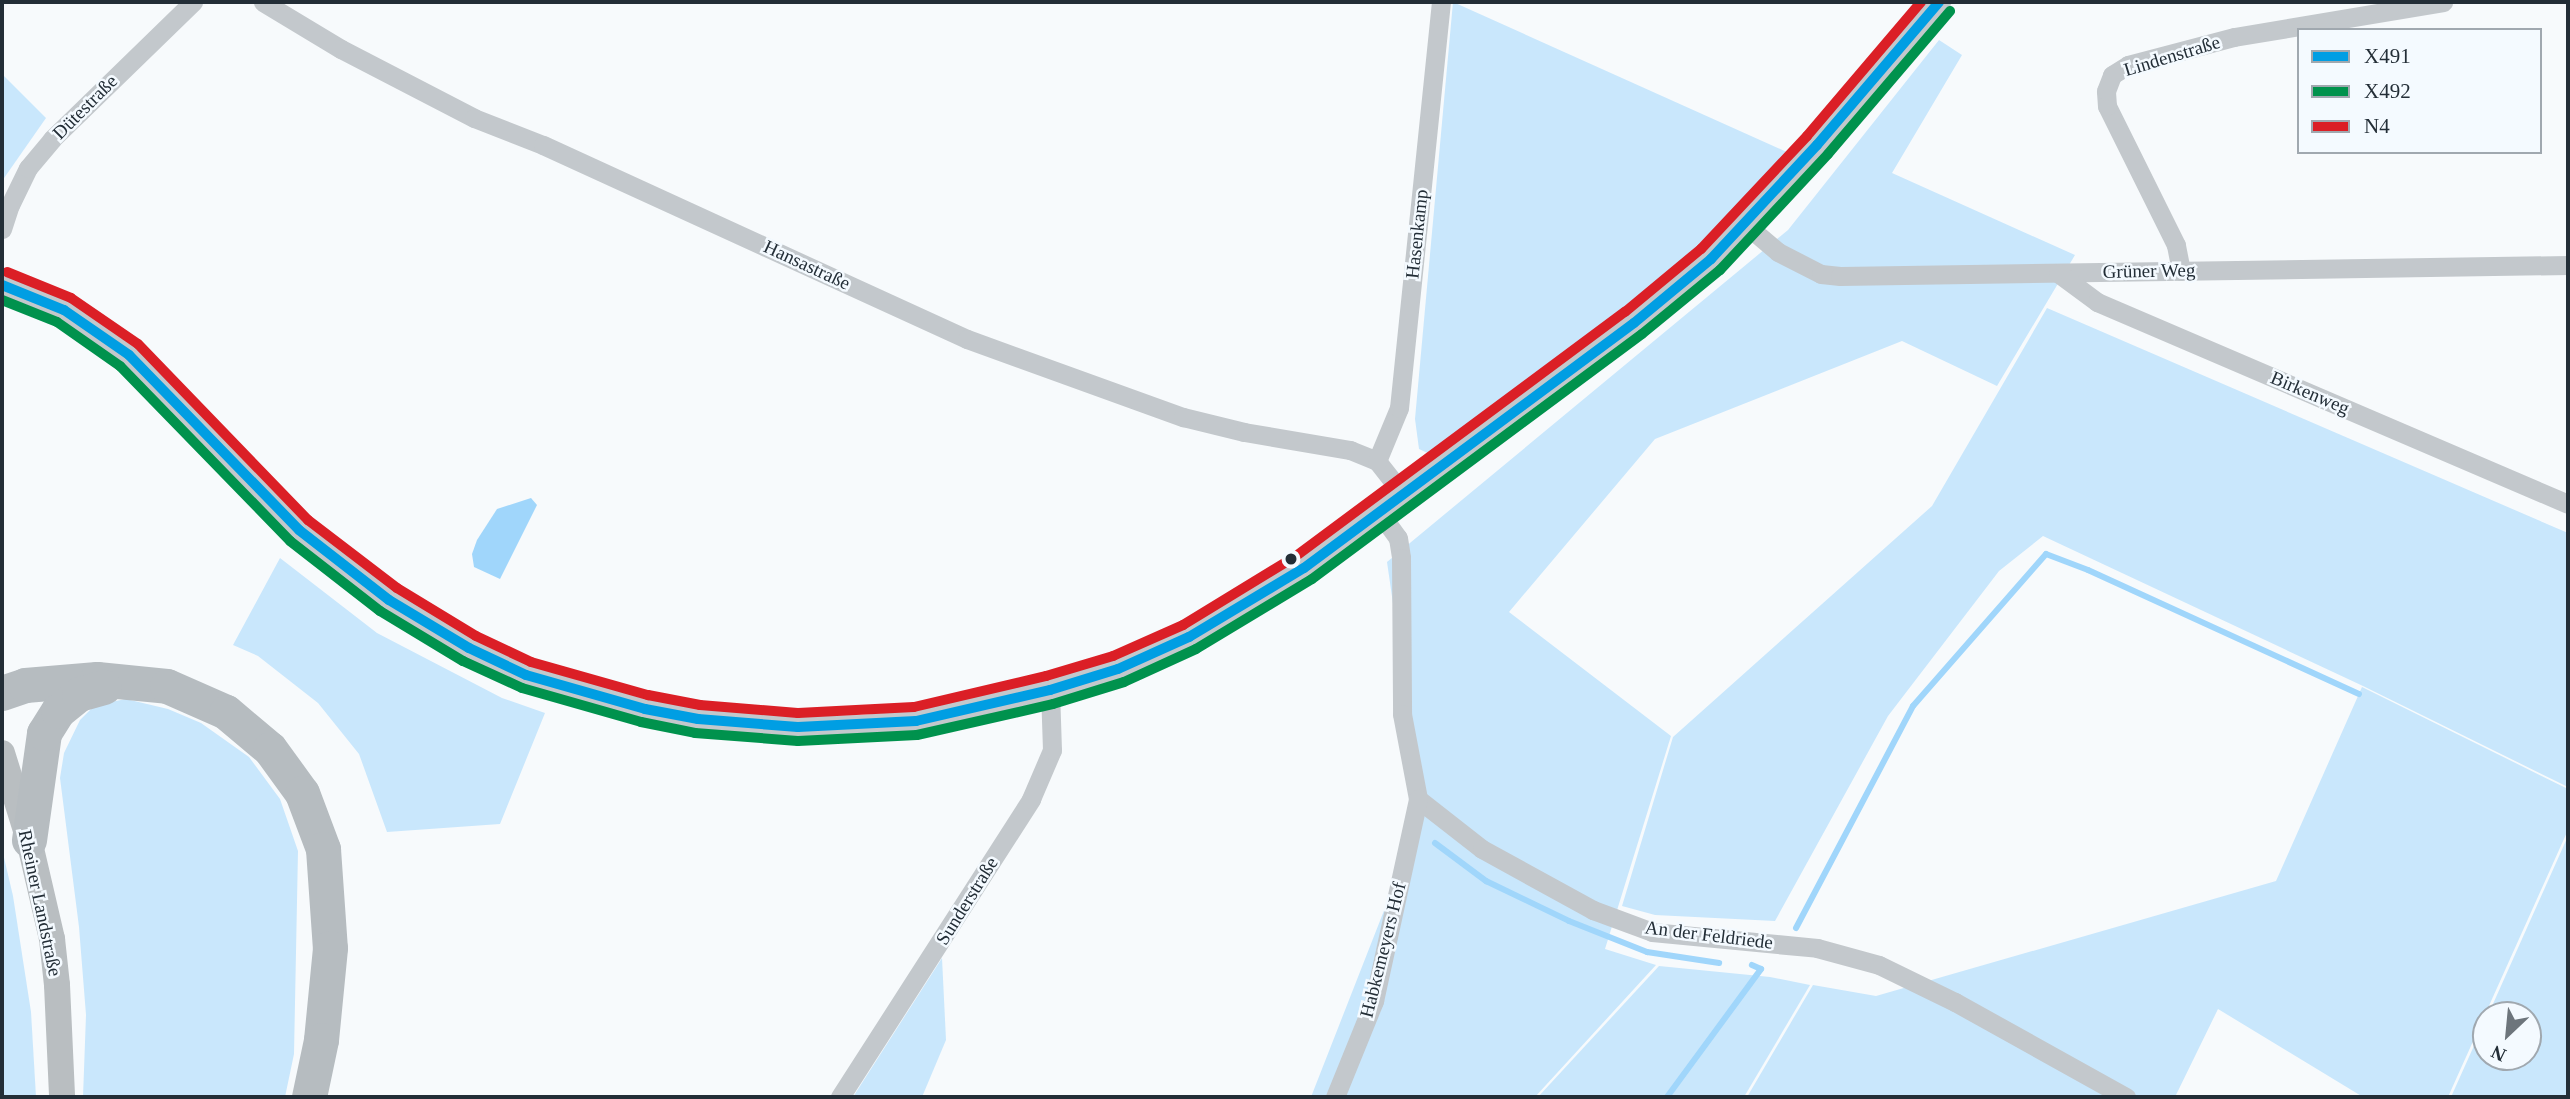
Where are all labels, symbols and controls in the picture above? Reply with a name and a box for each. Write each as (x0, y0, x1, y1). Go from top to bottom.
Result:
legend (2297, 28, 2542, 154)
street label: Lindenstraße (2121, 31, 2223, 81)
text: X491 (2364, 44, 2411, 68)
street label: Dütestraße (48, 70, 122, 144)
text: X492 (2364, 79, 2411, 103)
text: N4 (2364, 114, 2390, 138)
street label: Hasenkamp (1401, 188, 1433, 280)
street label: Hansastraße (760, 235, 854, 295)
street label: Grüner Weg (2102, 259, 2196, 283)
street label: Birkenweg (2267, 366, 2353, 420)
unlabelled marker (1284, 552, 1298, 566)
street label: Rheiner Landstraße (13, 828, 67, 978)
street label: Sunderstraße (931, 853, 1003, 949)
street label: Habkemeyers Hof (1355, 880, 1411, 1020)
street label: An der Feldriede (1644, 916, 1774, 954)
north arrow (2472, 1001, 2542, 1071)
text: N (2488, 1041, 2509, 1066)

